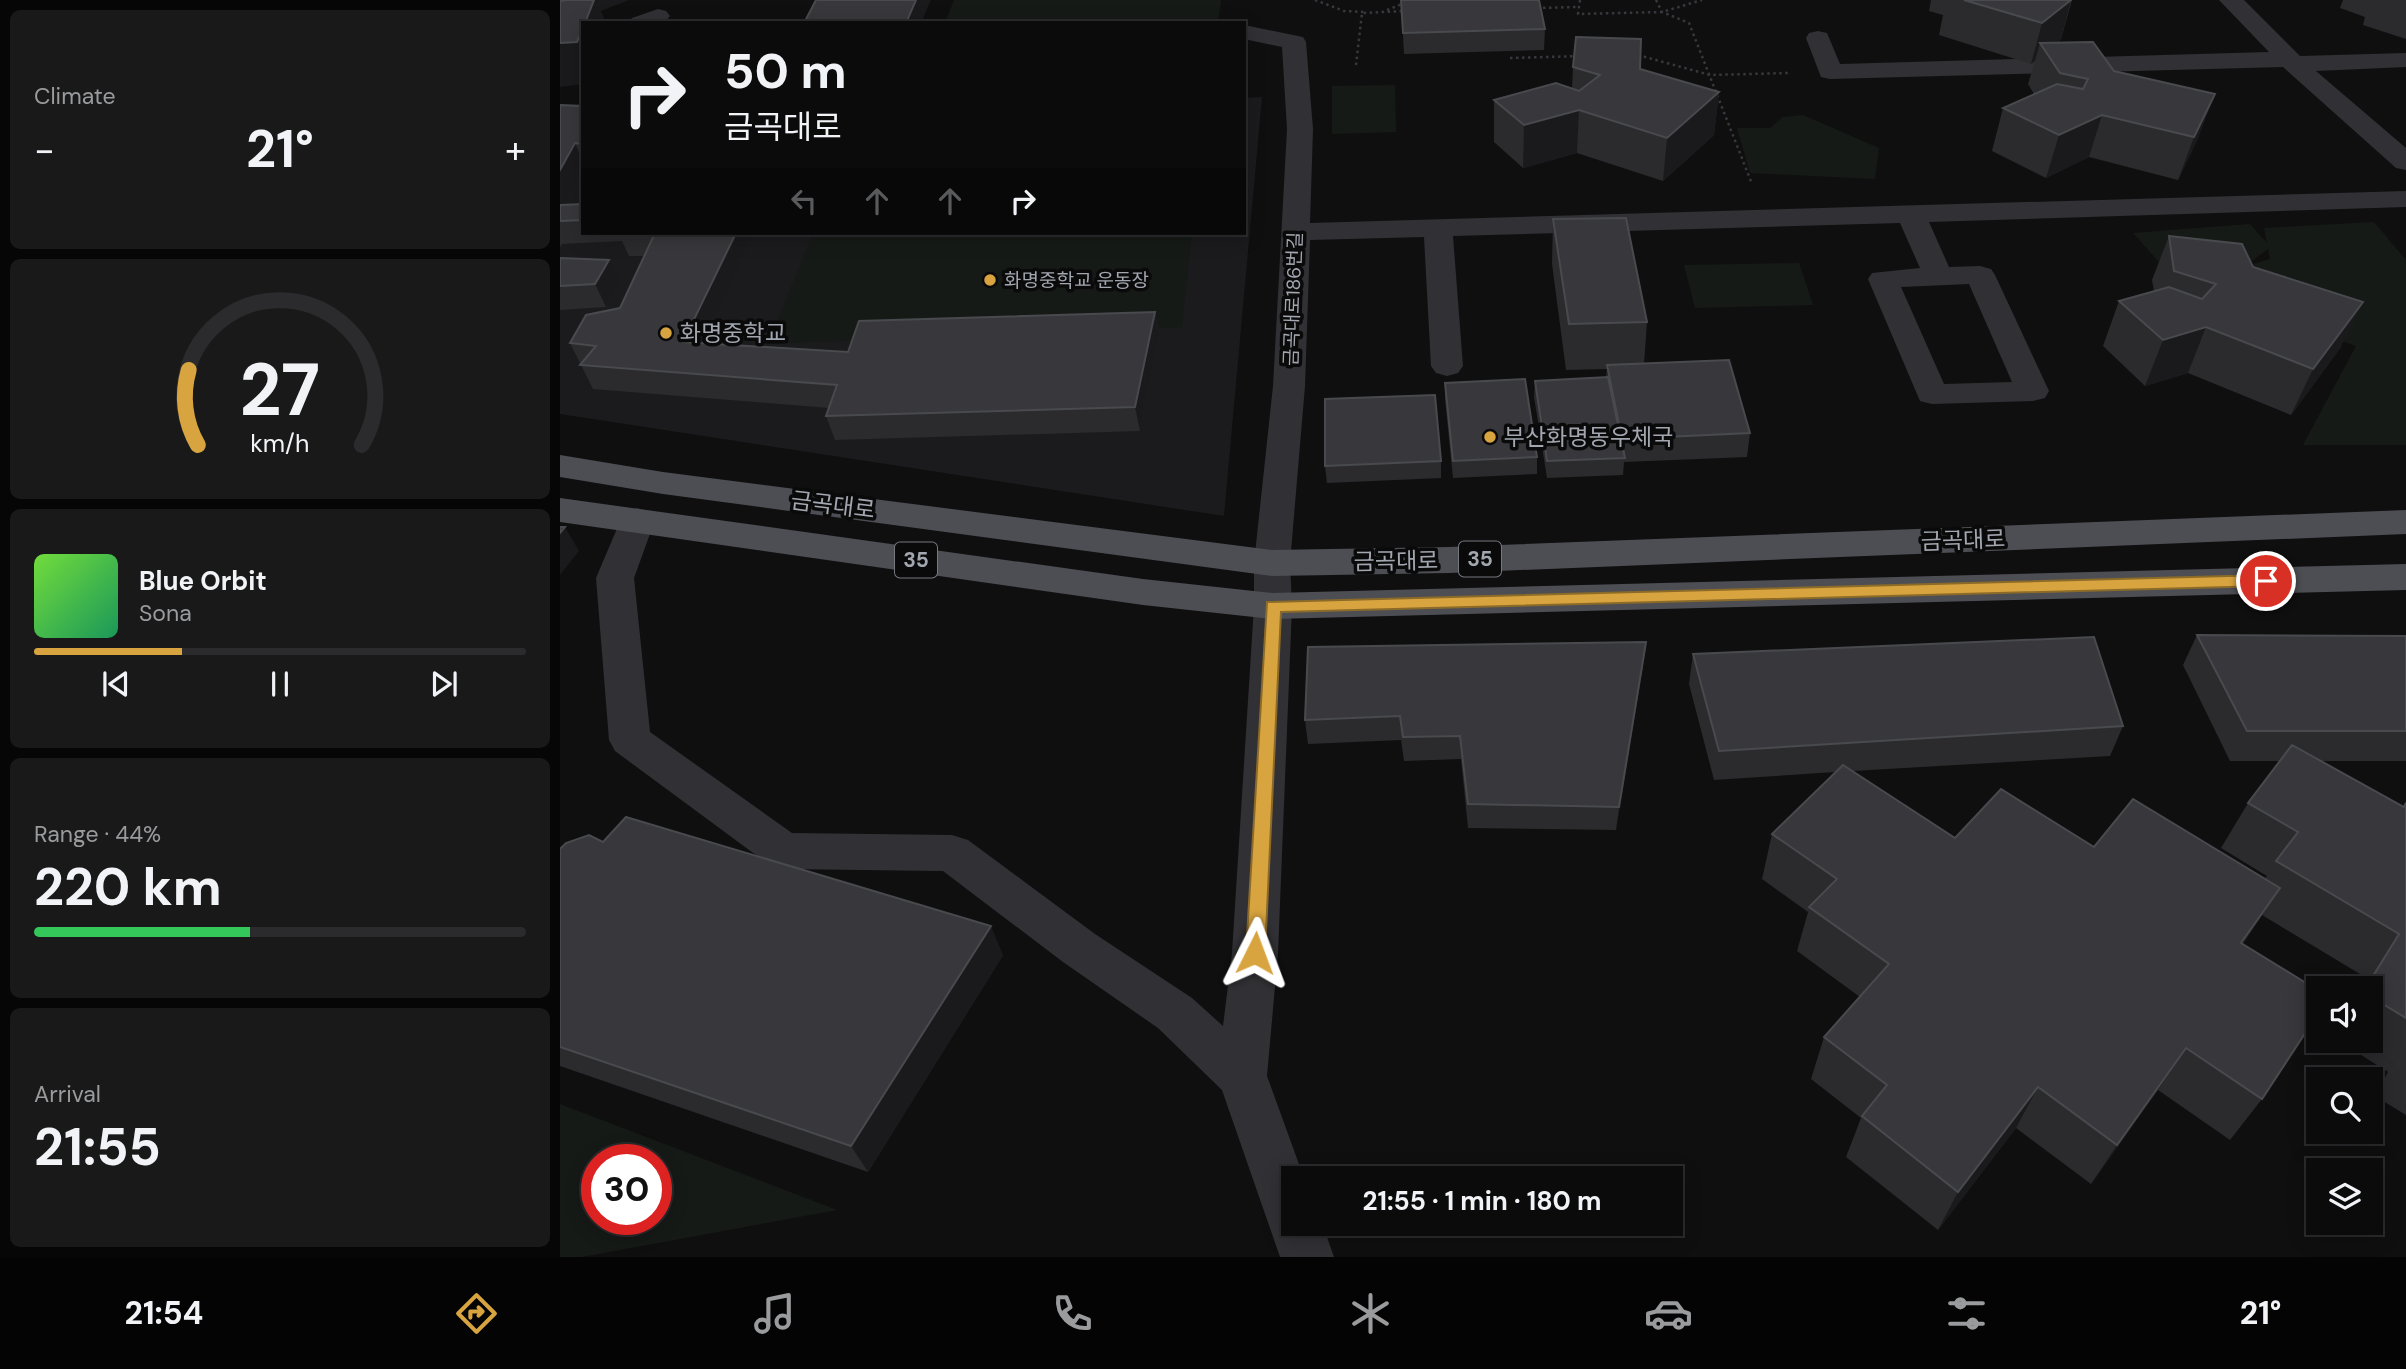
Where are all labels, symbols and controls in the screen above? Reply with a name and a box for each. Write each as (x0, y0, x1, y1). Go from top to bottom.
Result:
text: 50 m (724, 39, 847, 103)
icon: right (609, 49, 700, 140)
text: Climate (34, 81, 116, 111)
text: 금곡대로 (724, 106, 842, 148)
text: 21° (246, 115, 314, 183)
text: − (34, 125, 55, 175)
text: + (505, 125, 526, 175)
icon: left (785, 182, 823, 220)
icon: ahead (858, 182, 896, 220)
icon: ahead (931, 182, 969, 220)
icon: right (1004, 182, 1042, 220)
street label: 금곡대로186번길 (1278, 231, 1308, 367)
place label: 화명중학교 운동장 (1004, 268, 1149, 293)
marker: 화명중학교 운동장 (982, 272, 998, 288)
place label: 화명중학교 (680, 318, 786, 348)
marker: 화명중학교 (658, 325, 674, 341)
text: 27 (240, 344, 320, 439)
place label: 부산화명동우체국 (1504, 422, 1673, 452)
text: km/h (250, 427, 310, 460)
marker: 부산화명동우체국 (1482, 429, 1498, 445)
street label: 금곡대로 (789, 485, 877, 525)
street label: 금곡대로 (1920, 524, 2006, 556)
road number: 35 (895, 542, 937, 578)
road number: 35 (1459, 542, 1501, 576)
street label: 금곡대로 (1353, 545, 1439, 577)
pin (2236, 551, 2296, 611)
icon: arrive (2247, 562, 2285, 600)
text: Blue Orbit (139, 564, 267, 598)
text: Sona (139, 598, 192, 628)
icon: previous (97, 665, 135, 703)
icon: pause (261, 665, 299, 703)
icon: next (425, 665, 463, 703)
text: Range · 44% (34, 819, 161, 849)
text: 220 km (34, 853, 222, 921)
position arrow (1218, 916, 1292, 990)
map controls (2306, 976, 2383, 1235)
button: sound (2306, 976, 2383, 1053)
button: search (2306, 1067, 2383, 1144)
text: Arrival (34, 1079, 101, 1109)
text: 21:55 (34, 1113, 161, 1181)
speed limit sign: 30 (581, 1144, 672, 1235)
button: layers (2306, 1158, 2383, 1235)
text: 21:55 · 1 min · 180 m (1363, 1184, 1601, 1218)
icon: directions (452, 1289, 501, 1338)
icon: music (750, 1289, 799, 1338)
icon: phone (1048, 1289, 1097, 1338)
icon: climate (1346, 1289, 1395, 1338)
icon: car (1644, 1289, 1693, 1338)
icon: filters (1942, 1289, 1991, 1338)
text: 21:54 (124, 1292, 203, 1334)
text: 21° (2240, 1292, 2281, 1334)

